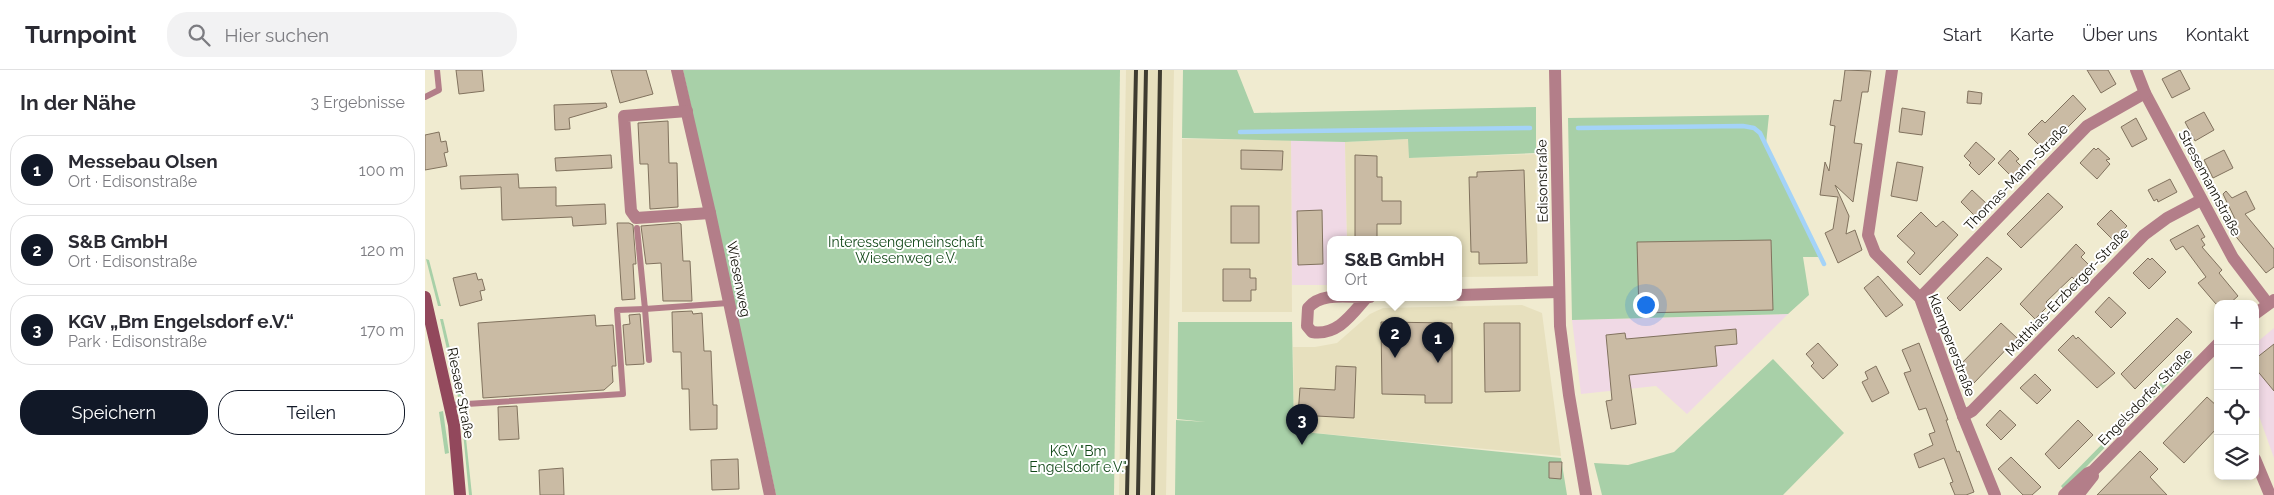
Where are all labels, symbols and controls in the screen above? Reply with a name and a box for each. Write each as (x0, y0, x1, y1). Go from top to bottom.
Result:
search box (167, 12, 517, 57)
text: Turnpoint (25, 20, 137, 49)
icon: search (185, 21, 213, 49)
text: Hier suchen (225, 24, 329, 46)
text: Start (1943, 24, 1982, 45)
text: Karte (2010, 24, 2054, 45)
text: Über uns (2082, 24, 2157, 45)
text: Kontakt (2185, 24, 2249, 45)
text: In der Nähe (20, 90, 136, 115)
text: 3 Ergebnisse (311, 93, 405, 112)
street label: Thomas-Mann-Straße (1961, 120, 2071, 234)
street label: Stresemannstraße (2175, 127, 2245, 239)
street label: Edisonstraße (1533, 139, 1551, 223)
text: Messebau Olsen (68, 150, 218, 172)
text: 1 (33, 161, 41, 180)
text: 100 m (359, 161, 404, 180)
text: Ort · Edisonstraße (68, 172, 197, 191)
street label: Matthias-Erzberger-Straße (2002, 225, 2132, 359)
text: S&B GmbH (68, 230, 168, 252)
park label: Interessengemeinschaft Wiesenweg e.V. (828, 234, 984, 266)
popup (1327, 236, 1462, 301)
street label: Wiesenweg (724, 240, 754, 318)
text: 2 (32, 241, 42, 260)
text: 120 m (360, 241, 404, 260)
text: S&B GmbH (1344, 248, 1445, 270)
text: Ort · Edisonstraße (68, 252, 197, 271)
text: Ort (1344, 270, 1367, 289)
street label: Klempererstraße (1925, 291, 1979, 399)
your location (1633, 292, 1659, 318)
map controls (2214, 300, 2259, 480)
button: + (2214, 300, 2259, 345)
text: KGV „Bm Engelsdorf e.V.“ (68, 310, 294, 332)
pin: 2 (1379, 317, 1411, 358)
text: 3 (33, 321, 41, 340)
text: 170 m (360, 321, 404, 340)
pin: 1 (1422, 322, 1454, 363)
text: Park · Edisonstraße (68, 332, 207, 351)
street label: Engelsdorfer Straße (2095, 345, 2195, 449)
button: − (2214, 345, 2259, 390)
street label: Riesaer Straße (444, 346, 478, 440)
button: Speichern (20, 390, 208, 435)
button: Teilen (218, 390, 405, 435)
button: locate (2214, 390, 2259, 435)
pin: 3 (1286, 404, 1318, 445)
button: layers (2214, 435, 2259, 480)
park label: KGV "Bm Engelsdorf e.V." (1029, 443, 1127, 475)

